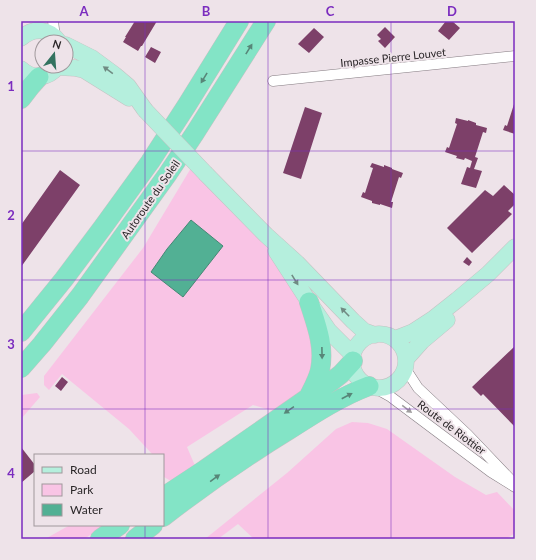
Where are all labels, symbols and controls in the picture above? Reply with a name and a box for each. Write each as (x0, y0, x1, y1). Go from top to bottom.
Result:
text: A (78, 3, 89, 19)
text: B (202, 3, 211, 19)
text: C (326, 3, 335, 19)
text: D (447, 3, 457, 19)
north arrow (34, 34, 74, 74)
text: N (51, 37, 63, 51)
one-way arrow (245, 43, 253, 54)
street label: Impasse Pierre Louvet (340, 45, 446, 69)
one-way arrow (103, 66, 113, 74)
one-way arrow (200, 73, 208, 83)
text: 1 (7, 78, 15, 94)
street label: Autoroute du Soleil (118, 157, 182, 241)
text: 2 (7, 207, 15, 223)
one-way arrow (291, 274, 298, 286)
one-way arrow (340, 307, 349, 318)
text: 3 (7, 336, 15, 352)
one-way arrow (318, 347, 325, 359)
one-way arrow (341, 393, 353, 399)
street label: Route de Riottier (415, 397, 489, 457)
one-way arrow (402, 405, 413, 413)
one-way arrow (284, 406, 294, 414)
legend (34, 454, 164, 526)
text: Road (70, 462, 97, 477)
text: 4 (7, 465, 15, 481)
one-way arrow (210, 474, 221, 482)
text: Park (70, 482, 94, 497)
text: Water (70, 502, 103, 517)

